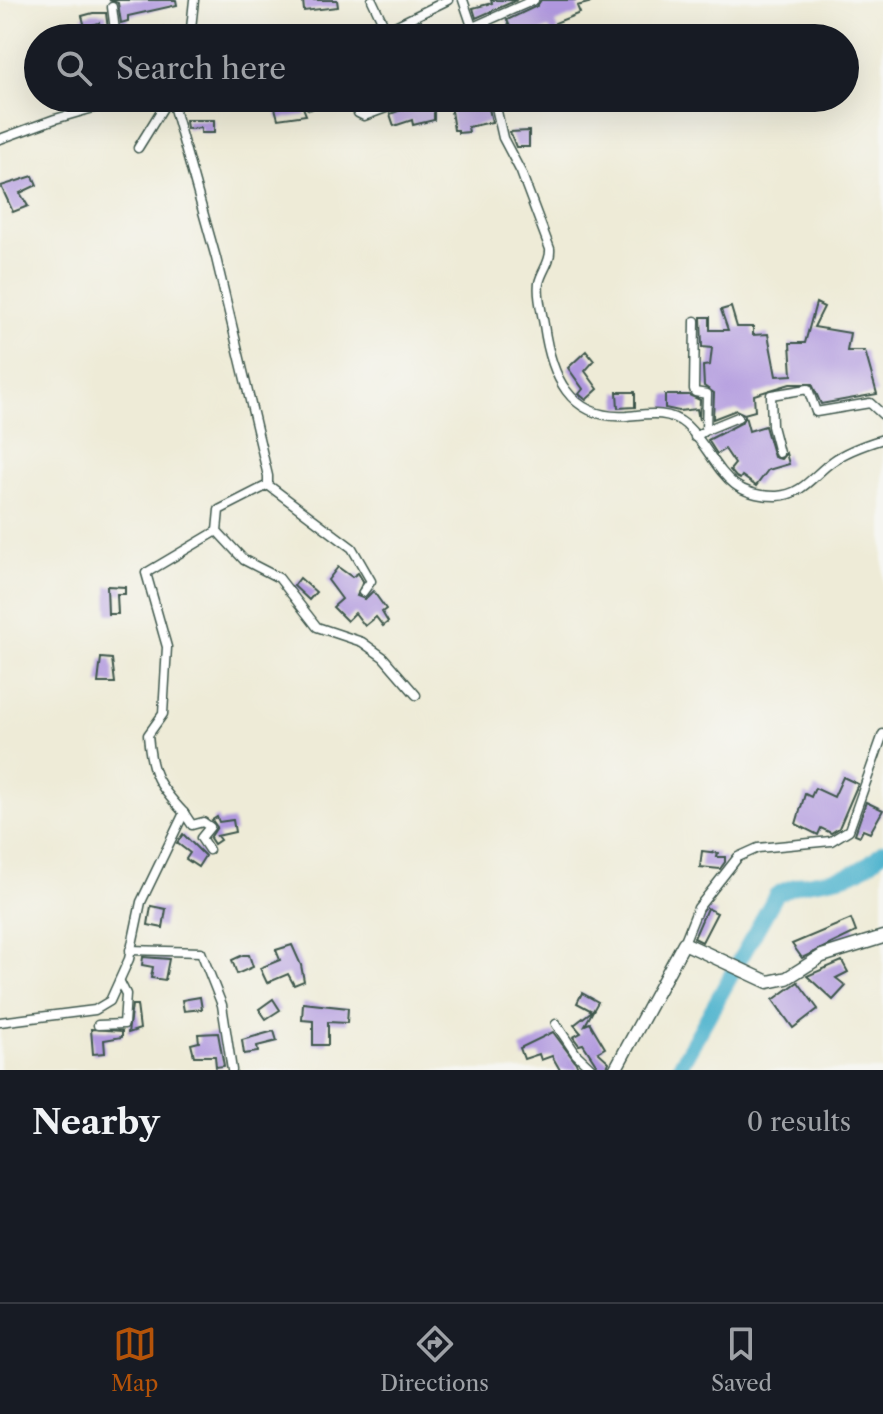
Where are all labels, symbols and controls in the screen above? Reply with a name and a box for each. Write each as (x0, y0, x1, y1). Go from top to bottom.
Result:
search box (24, 24, 859, 112)
icon: search (52, 46, 96, 90)
text: Search here (116, 50, 286, 87)
text: Nearby (32, 1101, 160, 1143)
text: 0 results (747, 1106, 851, 1138)
tab: Map (111, 1322, 158, 1397)
tab: Directions (380, 1322, 489, 1397)
tab: Saved (711, 1322, 772, 1397)

